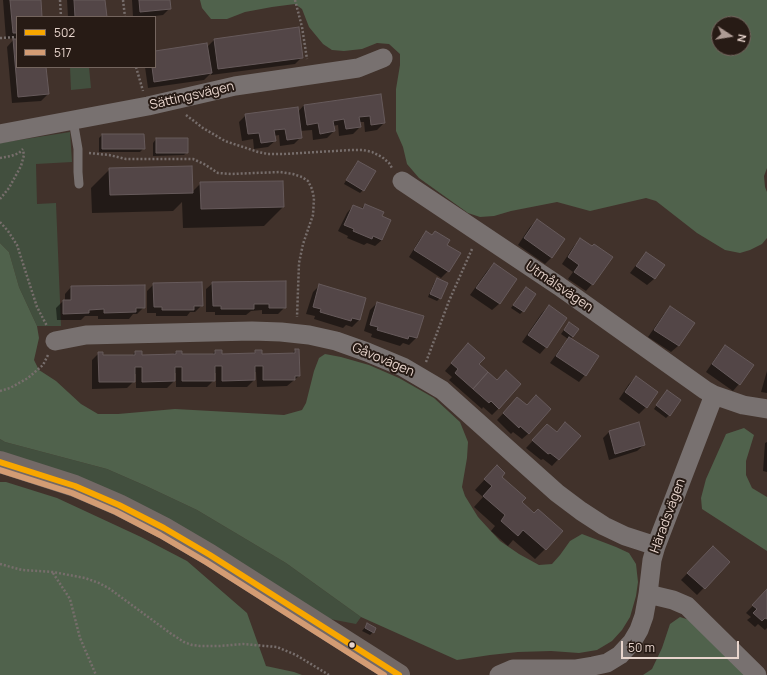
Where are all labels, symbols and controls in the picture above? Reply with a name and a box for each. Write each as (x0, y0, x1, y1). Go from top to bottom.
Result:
legend (16, 16, 156, 68)
north arrow (711, 16, 751, 56)
text: 502 (54, 24, 75, 41)
text: N (734, 33, 750, 44)
text: 517 (54, 44, 72, 61)
street label: Sättingsvägen (148, 79, 236, 113)
street label: Utmålsvägen (522, 259, 596, 315)
street label: Gåvovägen (350, 340, 416, 380)
street label: Häradsvägen (647, 477, 689, 555)
scale bar (623, 633, 741, 659)
text: 50 m (628, 639, 655, 656)
unlabelled marker (347, 640, 357, 650)

